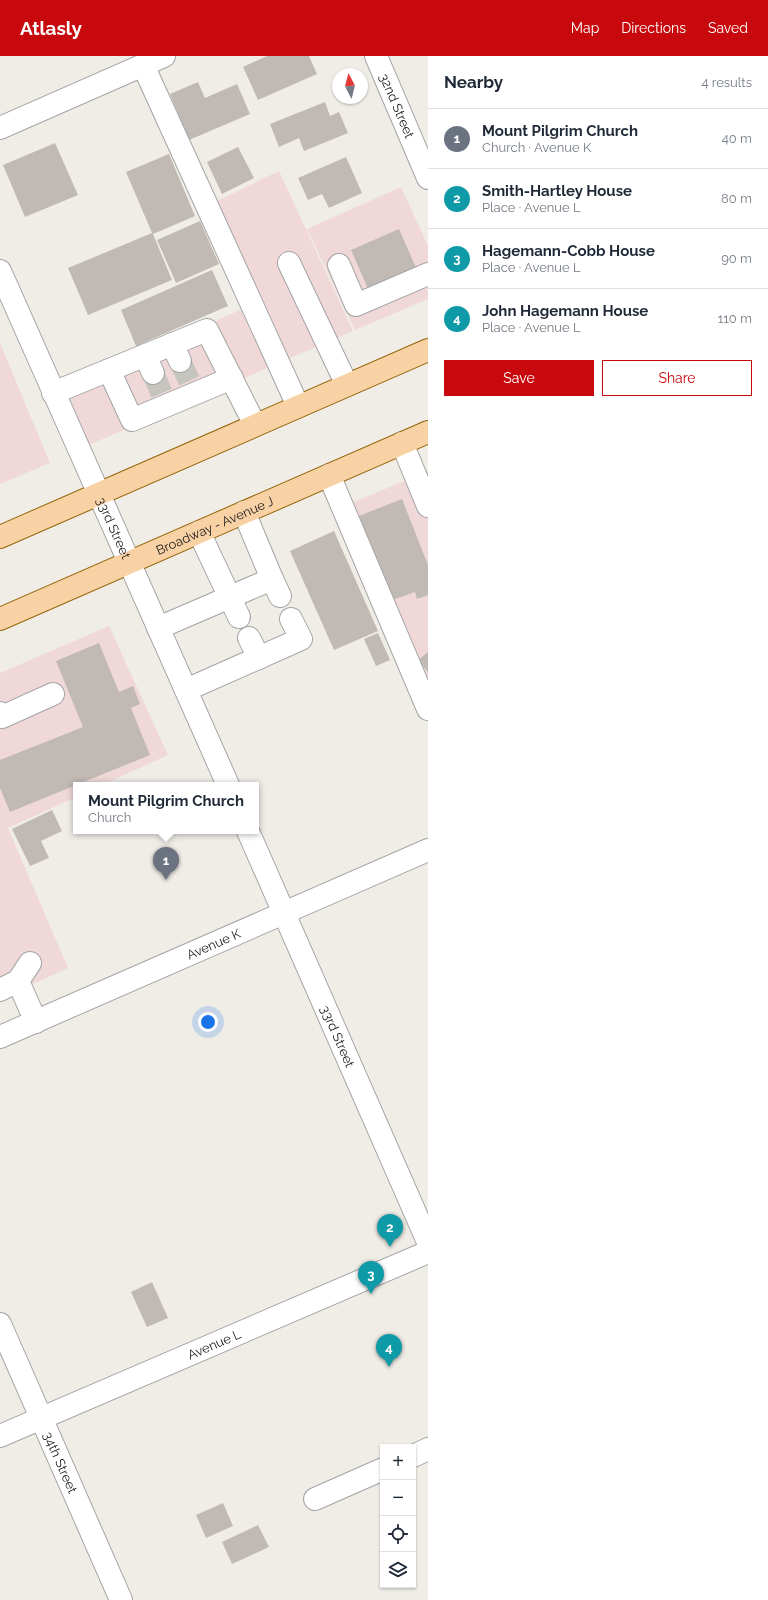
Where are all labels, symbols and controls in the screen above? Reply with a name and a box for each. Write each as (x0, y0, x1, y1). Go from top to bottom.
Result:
text: Atlasly (20, 17, 82, 39)
text: Map (571, 20, 599, 36)
text: Directions (621, 20, 686, 36)
text: Saved (708, 20, 748, 36)
north arrow (332, 68, 368, 104)
street label: 32nd Street (377, 71, 418, 141)
text: Nearby (444, 72, 503, 92)
text: 4 results (701, 75, 752, 90)
text: Mount Pilgrim Church (482, 122, 638, 140)
text: 1 (454, 131, 460, 146)
text: 40 m (722, 131, 752, 146)
text: Church · Avenue K (482, 140, 591, 155)
text: Smith-Hartley House (482, 182, 632, 200)
text: 2 (453, 191, 461, 206)
text: 80 m (721, 191, 752, 206)
text: Place · Avenue L (482, 200, 581, 215)
text: Hagemann-Cobb House (482, 242, 655, 260)
text: 3 (453, 251, 461, 266)
text: 90 m (721, 251, 752, 266)
text: Place · Avenue L (482, 260, 581, 275)
text: John Hagemann House (482, 302, 648, 320)
text: 4 (453, 311, 461, 326)
text: 110 m (718, 311, 752, 326)
text: Place · Avenue L (482, 320, 581, 335)
button: Save (444, 360, 594, 396)
button: Share (602, 360, 752, 396)
street label: Broadway - Avenue J (153, 493, 275, 558)
street label: 33rd Street (94, 495, 134, 562)
popup (73, 782, 259, 834)
text: Mount Pilgrim Church (88, 792, 244, 810)
text: Church (88, 810, 131, 825)
pin: 1 (153, 847, 179, 880)
street label: Avenue K (184, 925, 243, 962)
street label: 33rd Street (318, 1003, 358, 1070)
your location (198, 1012, 218, 1032)
pin: 2 (377, 1214, 403, 1247)
pin: 3 (358, 1261, 384, 1294)
street label: Avenue L (185, 1326, 243, 1362)
pin: 4 (376, 1334, 402, 1367)
street label: 34th Street (41, 1429, 81, 1496)
map controls (380, 1444, 416, 1588)
button: + (380, 1444, 416, 1480)
button: − (380, 1480, 416, 1516)
button: locate (380, 1516, 416, 1552)
button: layers (380, 1552, 416, 1588)

